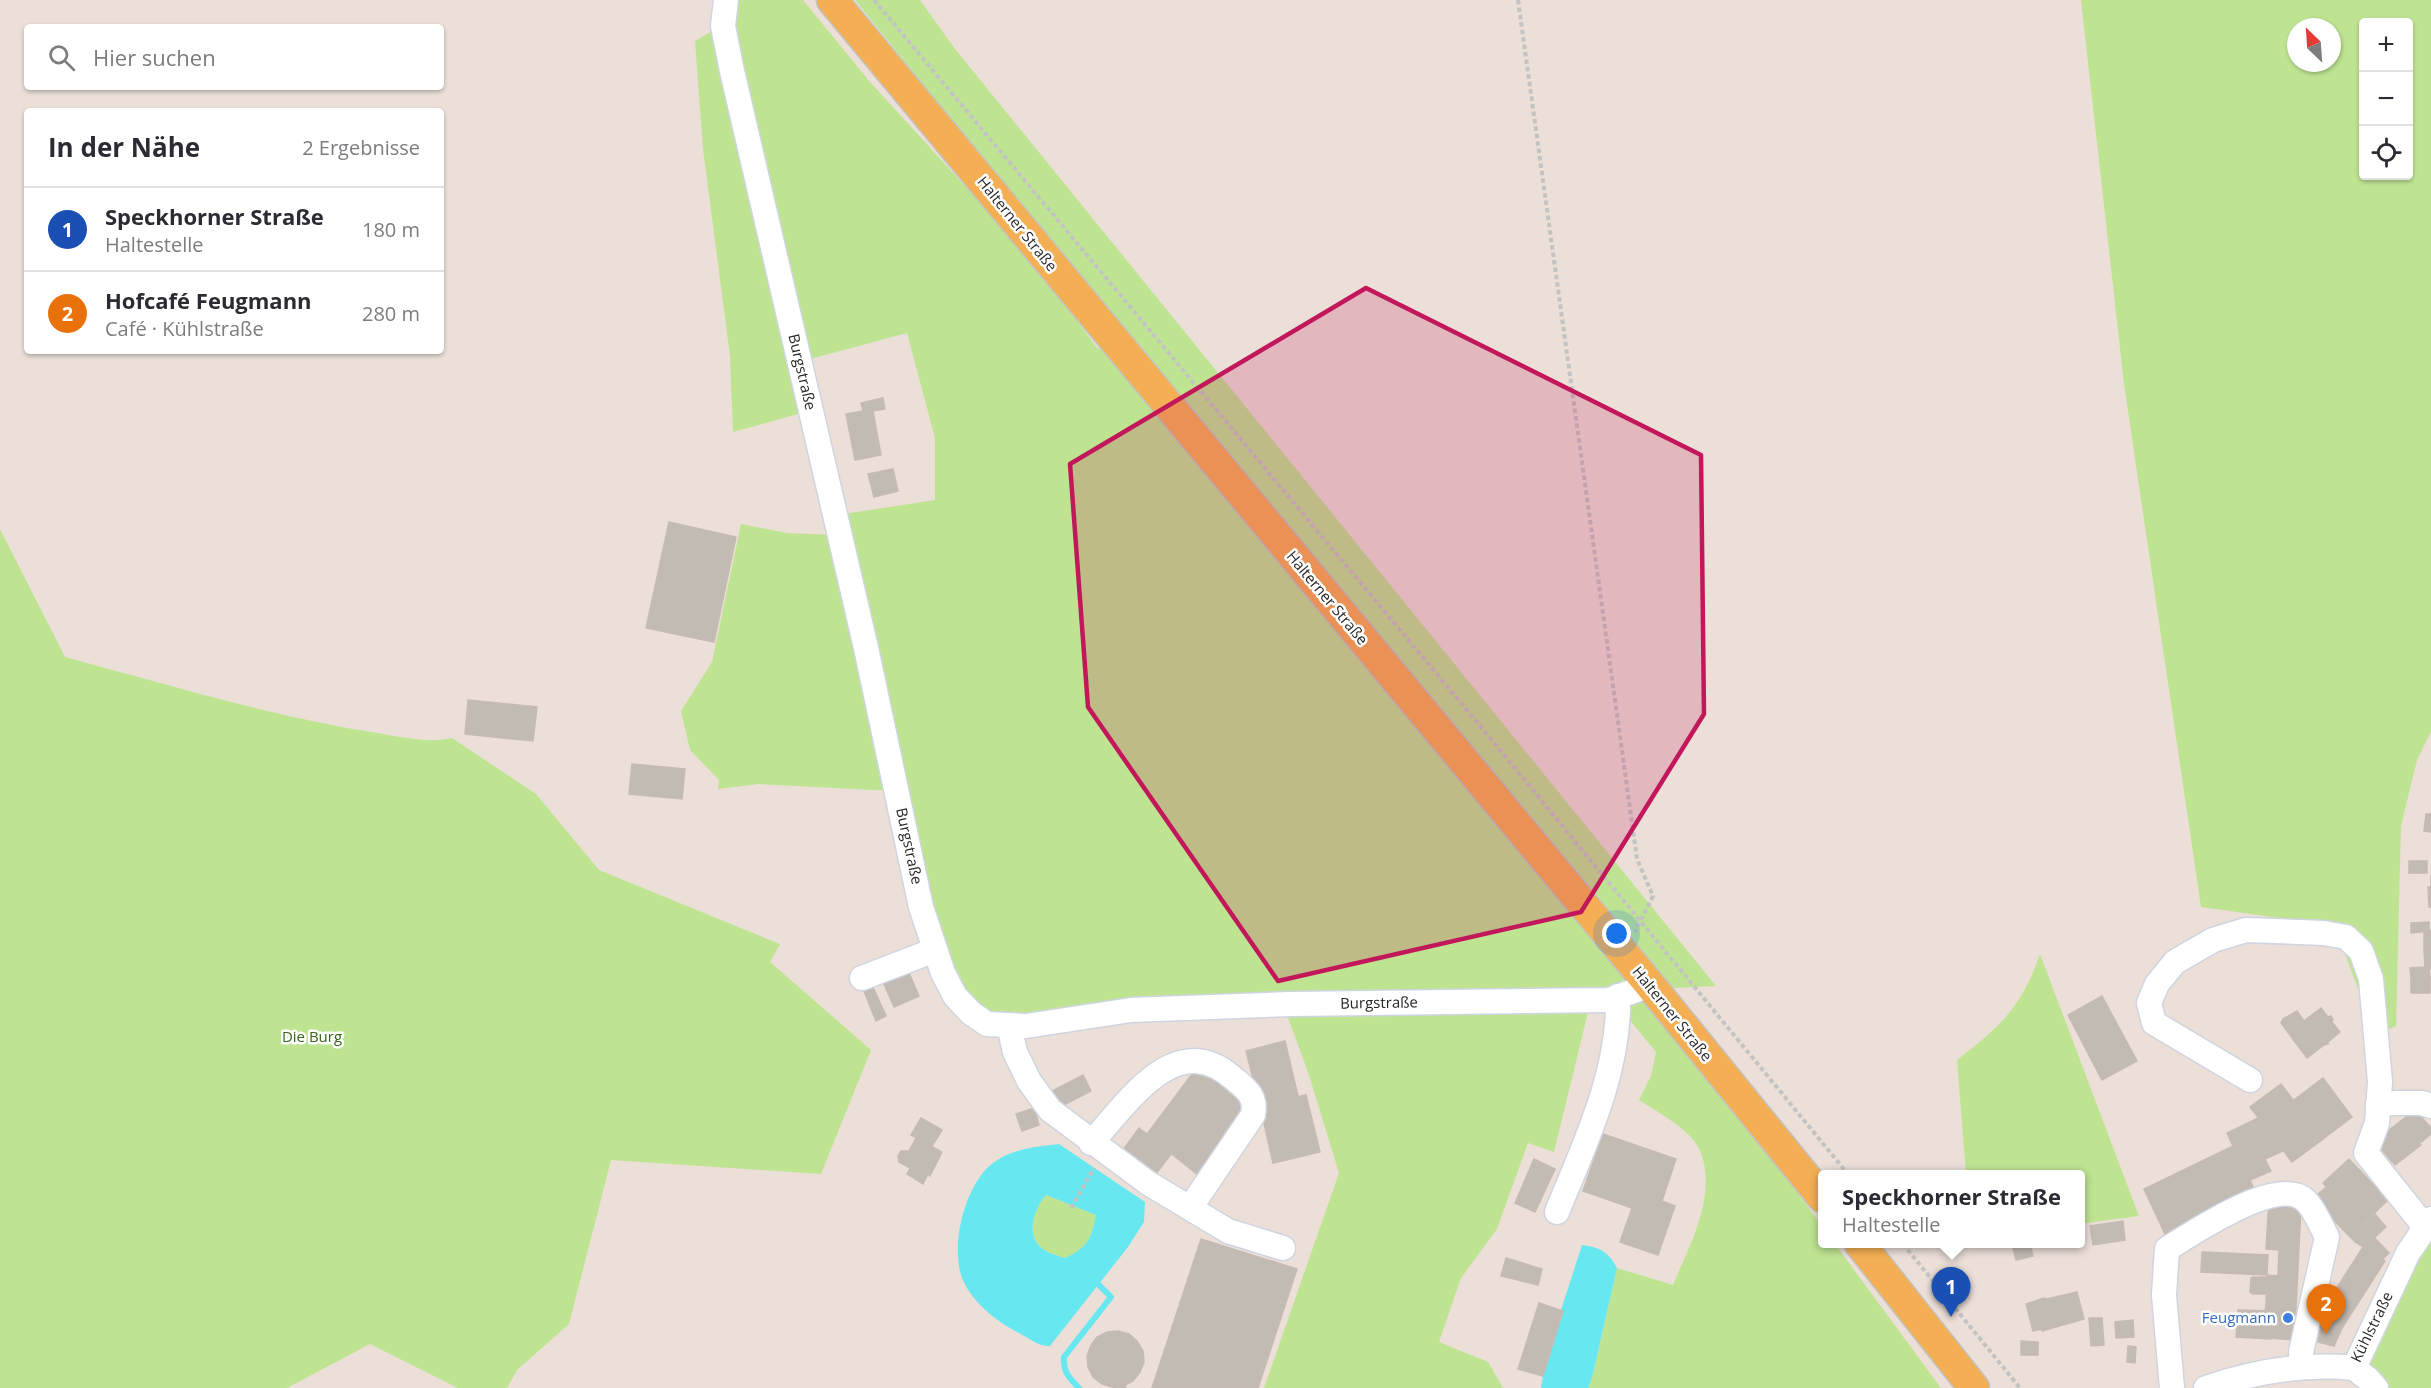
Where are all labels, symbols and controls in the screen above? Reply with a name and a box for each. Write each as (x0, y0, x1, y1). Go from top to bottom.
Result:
north arrow (2287, 18, 2341, 72)
map controls (2359, 18, 2413, 180)
button: + (2359, 18, 2413, 72)
search box (24, 24, 444, 90)
icon: search (45, 41, 78, 74)
text: Hier suchen (93, 42, 216, 72)
button: − (2359, 72, 2413, 126)
button: locate (2359, 126, 2413, 180)
text: In der Nähe (48, 129, 200, 165)
text: 2 Ergebnisse (302, 134, 420, 161)
street label: Halterner Straße (973, 172, 1062, 275)
text: Speckhorner Straße (105, 201, 324, 231)
text: 1 (62, 216, 73, 243)
text: 180 m (362, 216, 420, 243)
text: Haltestelle (105, 231, 204, 258)
text: Hofcafé Feugmann (105, 285, 312, 315)
text: 2 (62, 300, 73, 327)
text: 280 m (362, 300, 420, 327)
text: Café · Kühlstraße (105, 315, 264, 342)
street label: Burgstraße (784, 332, 821, 412)
street label: Halterner Straße (1283, 546, 1373, 648)
street label: Burgstraße (892, 806, 928, 886)
your location (1602, 919, 1631, 948)
street label: Halterner Straße (1628, 962, 1717, 1065)
street label: Burgstraße (1340, 991, 1418, 1013)
park label: Die Burg (282, 1026, 342, 1046)
popup (1818, 1170, 2085, 1248)
text: Speckhorner Straße (1842, 1181, 2061, 1211)
text: Haltestelle (1842, 1211, 1941, 1238)
pin: 1 (1932, 1268, 1970, 1317)
pin: 2 (2306, 1284, 2346, 1334)
street label: Kühlstraße (2345, 1288, 2397, 1365)
place label: Feugmann (2202, 1307, 2276, 1327)
marker: Feugmann (2281, 1311, 2295, 1325)

